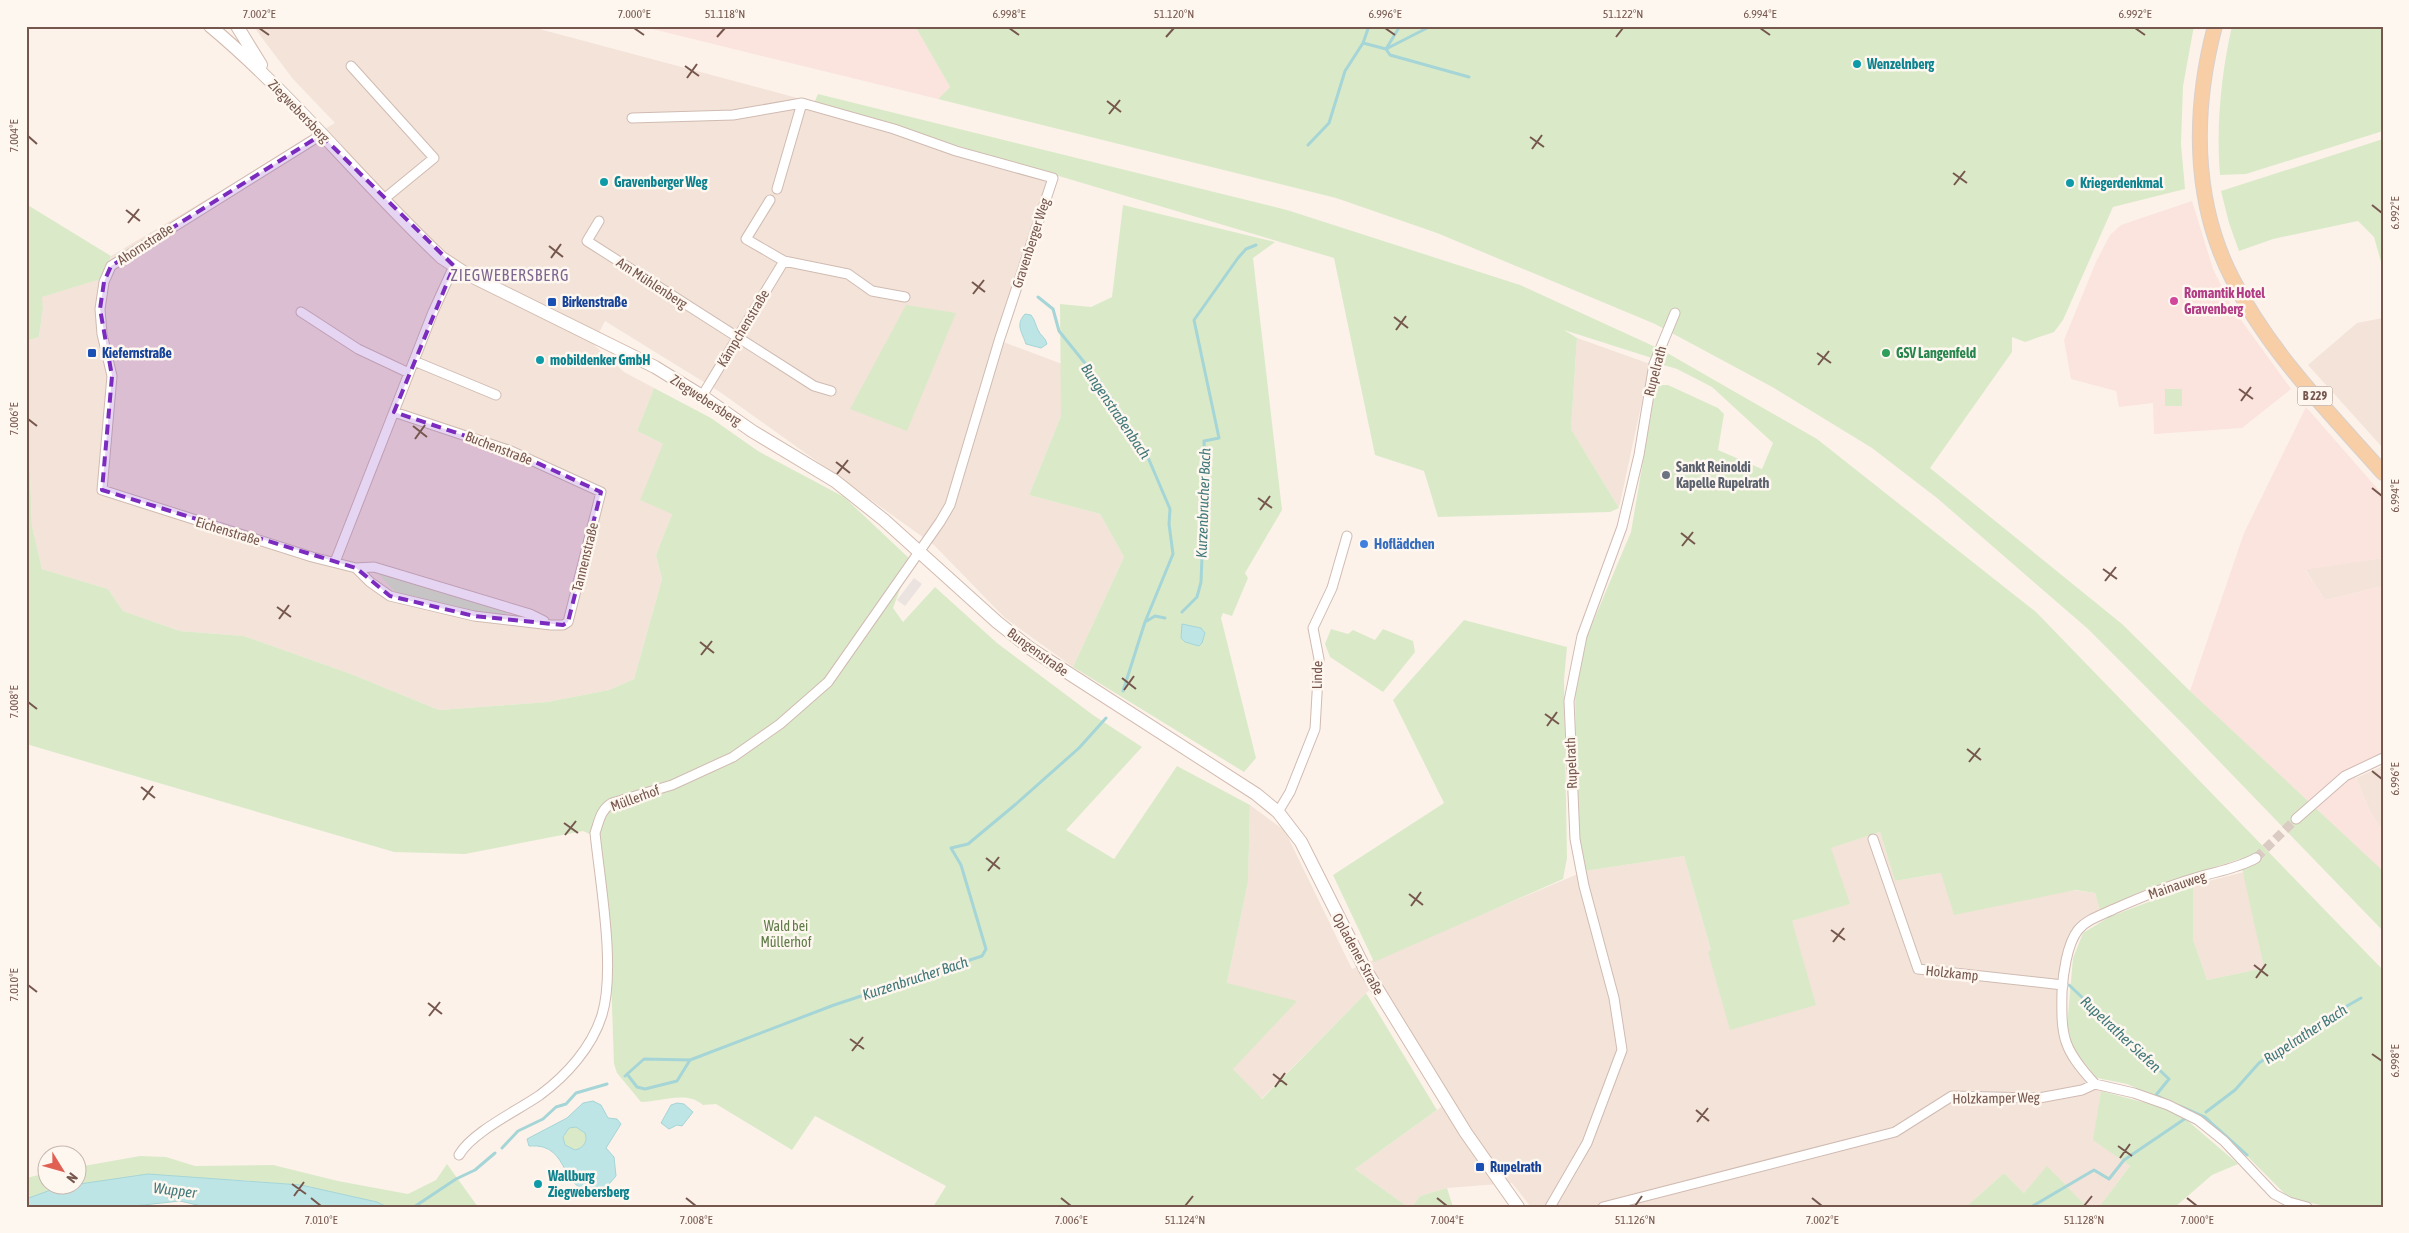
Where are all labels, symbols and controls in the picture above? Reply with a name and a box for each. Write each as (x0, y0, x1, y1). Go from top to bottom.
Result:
text: 7.002°E (242, 7, 276, 21)
text: 7.000°E (617, 7, 651, 21)
text: 51.118°N (705, 7, 745, 21)
text: 6.998°E (992, 7, 1026, 21)
text: 51.120°N (1154, 7, 1194, 21)
text: 6.996°E (1368, 7, 1402, 21)
text: 51.122°N (1603, 7, 1643, 21)
text: 6.994°E (1743, 7, 1777, 21)
text: 6.992°E (2118, 7, 2152, 21)
place label: Wenzelnberg (1866, 56, 1935, 72)
marker: Wenzelnberg (1851, 58, 1863, 70)
street label: Ziegwebersberg (265, 76, 333, 146)
text: 7.004°E (7, 119, 21, 153)
place label: Gravenberger Weg (614, 174, 708, 190)
place label: Kriegerdenkmal (2080, 175, 2163, 191)
marker: Gravenberger Weg (598, 176, 610, 188)
marker: Kriegerdenkmal (2064, 177, 2076, 189)
street label: Gravenberger Weg (1009, 196, 1053, 290)
text: 6.992°E (2388, 196, 2402, 230)
street label: Ahornstraße (114, 220, 176, 268)
street label: Am Mühlenberg (614, 254, 690, 312)
district label: ZIEGWEBERSBERG (451, 266, 569, 284)
place label: Romantik Hotel Gravenberg (2184, 285, 2265, 317)
street label: Kämpchenstraße (714, 287, 772, 369)
place label: Birkenstraße (562, 294, 627, 310)
marker: Romantik Hotel Gravenberg (2168, 295, 2180, 307)
marker: Birkenstraße (546, 296, 558, 308)
street label: Rupelrath (1641, 344, 1669, 398)
place label: Kiefernstraße (102, 345, 172, 361)
place label: GSV Langenfeld (1896, 345, 1976, 361)
marker: Kiefernstraße (86, 347, 98, 359)
marker: GSV Langenfeld (1880, 347, 1892, 359)
place label: mobildenker GmbH (550, 352, 650, 368)
marker: mobildenker GmbH (534, 354, 546, 366)
water label: Bungenstraßenbach (1078, 360, 1154, 462)
street label: Ziegwebersberg (668, 371, 744, 429)
road number: B 229 (2298, 386, 2332, 406)
text: 7.006°E (7, 402, 21, 436)
street label: Buchenstraße (463, 428, 535, 468)
water label: Kurzenbrucher Bach (1193, 448, 1213, 558)
place label: Sankt Reinoldi Kapelle Rupelrath (1676, 459, 1769, 491)
marker: Sankt Reinoldi Kapelle Rupelrath (1660, 469, 1672, 481)
text: 6.994°E (2388, 479, 2402, 513)
street label: Eichenstraße (194, 514, 262, 548)
street label: Tannenstraße (569, 521, 601, 593)
place label: Hoflädchen (1374, 536, 1435, 552)
marker: Hoflädchen (1358, 538, 1370, 550)
street label: Bungenstraße (1004, 625, 1072, 679)
street label: Linde (1309, 661, 1325, 689)
text: 7.008°E (7, 685, 21, 719)
street label: Rupelrath (1562, 737, 1580, 789)
text: 6.996°E (2388, 762, 2402, 796)
street label: Müllerhof (608, 782, 662, 814)
street label: Mainauweg (2146, 868, 2208, 902)
street label: Opladener Straße (1329, 911, 1387, 997)
park label: Wald bei Müllerhof (760, 918, 812, 950)
water label: Kurzenbrucher Bach (860, 953, 970, 1003)
street label: Holzkamp (1925, 962, 1979, 984)
text: 7.010°E (7, 968, 21, 1002)
water label: Rupelrather Siefen (2077, 993, 2165, 1075)
water label: Rupelrather Bach (2260, 1001, 2350, 1067)
text: 6.998°E (2388, 1044, 2402, 1078)
street label: Holzkamper Weg (1952, 1089, 2040, 1107)
north arrow (38, 1146, 88, 1196)
place label: Rupelrath (1490, 1159, 1542, 1175)
marker: Rupelrath (1474, 1161, 1486, 1173)
place label: Wallburg Ziegwebersberg (547, 1168, 630, 1200)
text: N (64, 1170, 81, 1186)
marker: Wallburg Ziegwebersberg (532, 1178, 544, 1190)
water label: Wupper (152, 1179, 198, 1201)
text: 7.010°E (304, 1213, 338, 1227)
text: 7.008°E (679, 1213, 713, 1227)
text: 7.006°E (1054, 1213, 1088, 1227)
text: 51.124°N (1165, 1213, 1205, 1227)
text: 7.004°E (1430, 1213, 1464, 1227)
text: 51.126°N (1615, 1213, 1655, 1227)
text: 7.002°E (1805, 1213, 1839, 1227)
text: 51.128°N (2064, 1213, 2104, 1227)
text: 7.000°E (2180, 1213, 2214, 1227)

